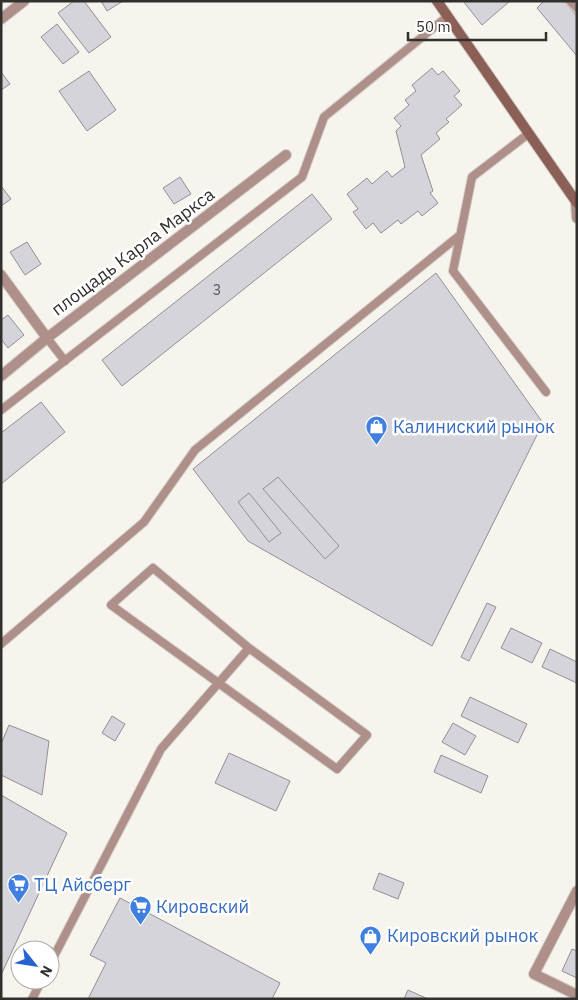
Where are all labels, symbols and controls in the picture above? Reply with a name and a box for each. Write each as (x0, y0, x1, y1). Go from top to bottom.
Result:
scale bar (408, 10, 546, 42)
text: 50 m (416, 17, 451, 36)
street label: площадь Карла Маркса (46, 182, 219, 321)
house number: 3 (212, 280, 222, 299)
shop icon: Калиниский рынок (365, 415, 389, 446)
place label: Калиниский рынок (393, 415, 555, 438)
supermarket icon: ТЦ Айсберг (6, 873, 30, 904)
place label: ТЦ Айсберг (34, 873, 131, 896)
supermarket icon: Кировский (128, 895, 152, 926)
place label: Кировский (156, 895, 249, 918)
shop icon: Кировский рынок (359, 924, 383, 955)
place label: Кировский рынок (387, 924, 538, 947)
north arrow (10, 940, 60, 990)
text: N (36, 963, 57, 980)

